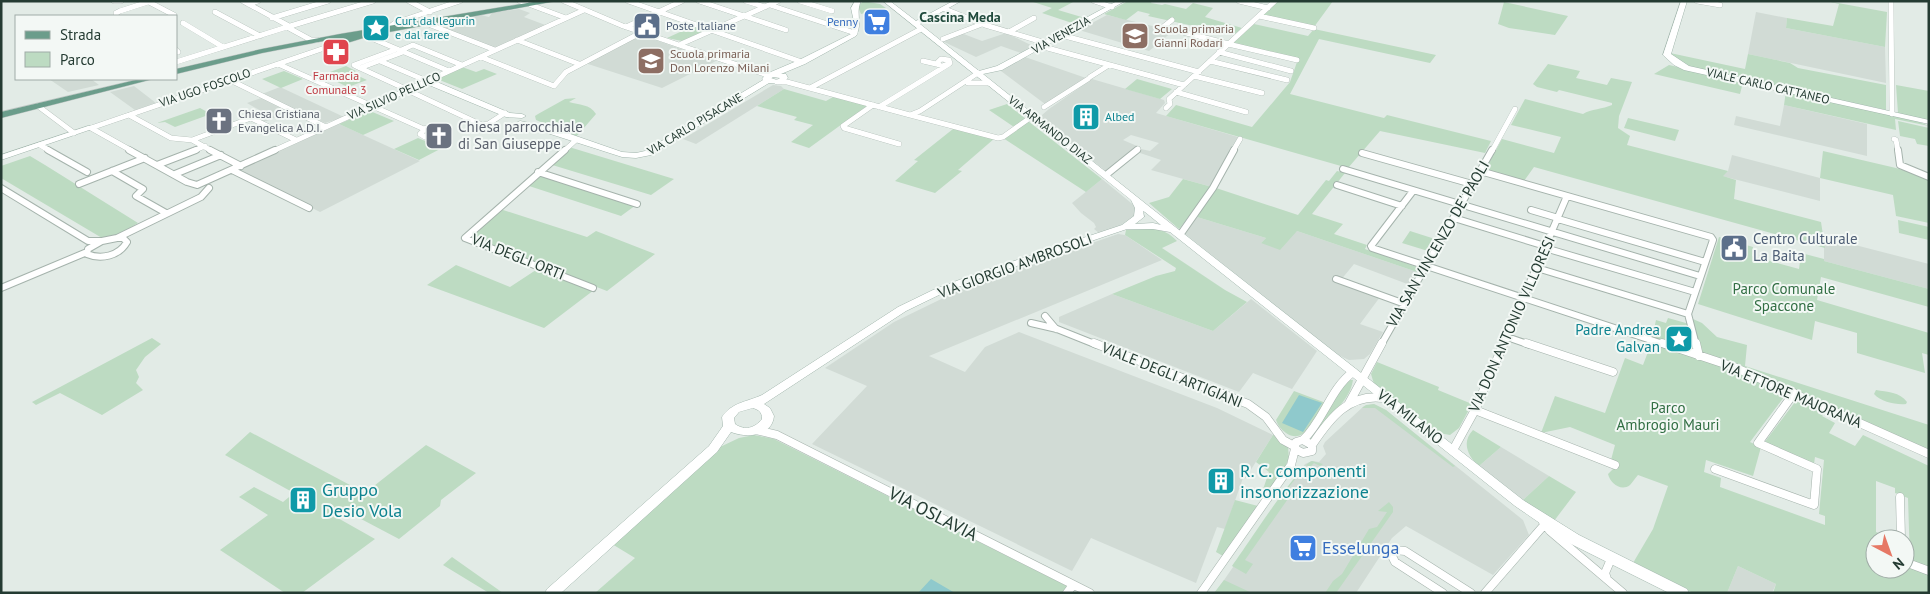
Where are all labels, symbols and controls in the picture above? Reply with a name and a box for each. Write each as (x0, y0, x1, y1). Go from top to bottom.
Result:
supermarket icon: Penny (862, 7, 892, 37)
district label: Cascina Meda (919, 8, 1001, 26)
public building icon: Poste Italiane (632, 11, 662, 41)
street label: VIA VENEZIA (1028, 12, 1093, 57)
place icon: Curt dal legurin e dal faree (361, 13, 391, 43)
place label: Curt dal legurin e dal faree (395, 13, 475, 42)
place label: Penny (827, 14, 858, 29)
legend (15, 15, 178, 80)
place label: Poste Italiane (666, 18, 736, 33)
school or university icon: Scuola primaria Gianni Rodari (1120, 21, 1150, 51)
place label: Scuola primaria Gianni Rodari (1154, 21, 1234, 50)
text: Strada (60, 25, 101, 44)
pharmacy icon: Farmacia Comunale 3 (321, 37, 351, 67)
school or university icon: Scuola primaria Don Lorenzo Milani (636, 46, 666, 76)
place label: Scuola primaria Don Lorenzo Milani (670, 46, 769, 75)
text: Parco (60, 50, 95, 69)
street label: VIALE CARLO CATTANEO (1704, 64, 1831, 107)
street label: VIA UGO FOSCOLO (156, 65, 253, 111)
place label: Farmacia Comunale 3 (306, 68, 366, 97)
street label: VIA SILVIO PELLICO (344, 68, 443, 123)
street label: VIA CARLO PISACANE (643, 89, 745, 159)
street label: VIA ARMANDO DIAZ (1005, 92, 1096, 167)
building icon: Albed (1071, 102, 1101, 132)
church icon: Chiesa Cristiana Evangelica A.D.I. (204, 106, 234, 136)
place label: Chiesa Cristiana Evangelica A.D.I. (238, 106, 322, 135)
place label: Albed (1105, 109, 1135, 124)
place label: Chiesa parrocchiale di San Giuseppe (458, 117, 583, 153)
church icon: Chiesa parrocchiale di San Giuseppe (424, 121, 454, 151)
street label: VIA SAN VINCENZO DE' PAOLI (1382, 157, 1493, 331)
street label: VIA DEGLI ORTI (468, 229, 568, 284)
street label: VIA GIORGIO AMBROSOLI (934, 229, 1095, 303)
place label: Centro Culturale La Baita (1753, 229, 1858, 265)
street label: VIA DON ANTONIO VILLORESI (1464, 233, 1559, 416)
public building icon: Centro Culturale La Baita (1719, 233, 1749, 263)
park label: Parco Comunale Spaccone (1733, 279, 1835, 315)
place label: Padre Andrea Galvan (1575, 320, 1660, 356)
place icon: Padre Andrea Galvan (1664, 324, 1694, 354)
street label: VIALE DEGLI ARTIGIANI (1098, 337, 1245, 412)
street label: VIA ETTORE MAJORANA (1717, 355, 1865, 432)
street label: VIA MILANO (1373, 384, 1447, 448)
park label: Parco Ambrogio Mauri (1617, 398, 1719, 434)
place label: R. C. componenti insonorizzazione (1240, 459, 1369, 503)
building icon: R. C. componenti insonorizzazione (1206, 466, 1236, 496)
place label: Gruppo Desio Vola (322, 478, 402, 522)
street label: VIA OSLAVIA (884, 481, 982, 546)
building icon: Gruppo Desio Vola (288, 485, 318, 515)
north arrow (1865, 529, 1915, 579)
supermarket icon: Esselunga (1288, 533, 1318, 563)
place label: Esselunga (1322, 536, 1399, 559)
text: N (1889, 554, 1908, 574)

